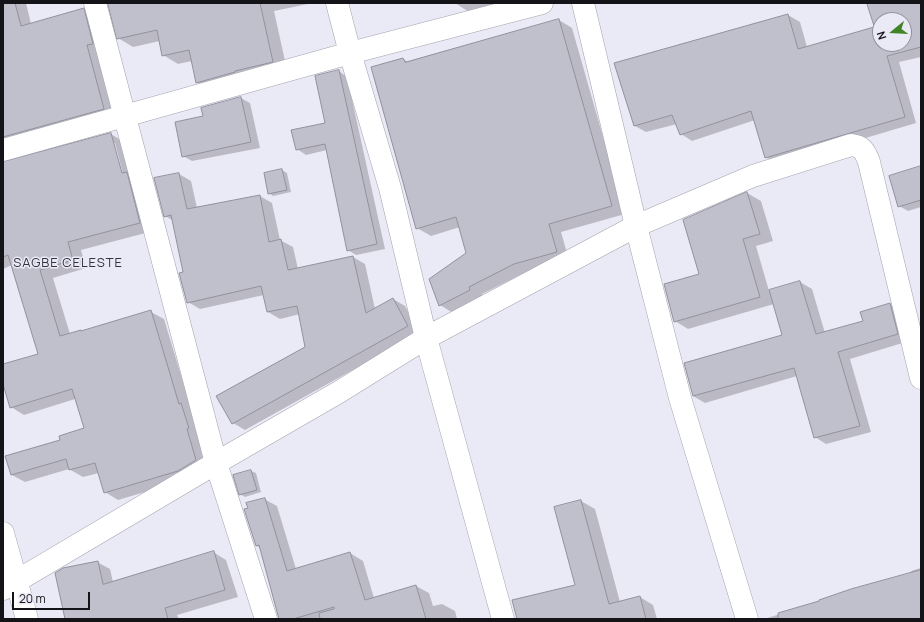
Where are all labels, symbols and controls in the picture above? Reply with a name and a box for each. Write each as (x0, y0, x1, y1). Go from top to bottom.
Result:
north arrow (872, 12, 912, 52)
text: N (873, 29, 889, 42)
district label: SAGBE CELESTE (13, 255, 123, 271)
scale bar (14, 584, 92, 610)
text: 20 m (19, 590, 46, 607)

